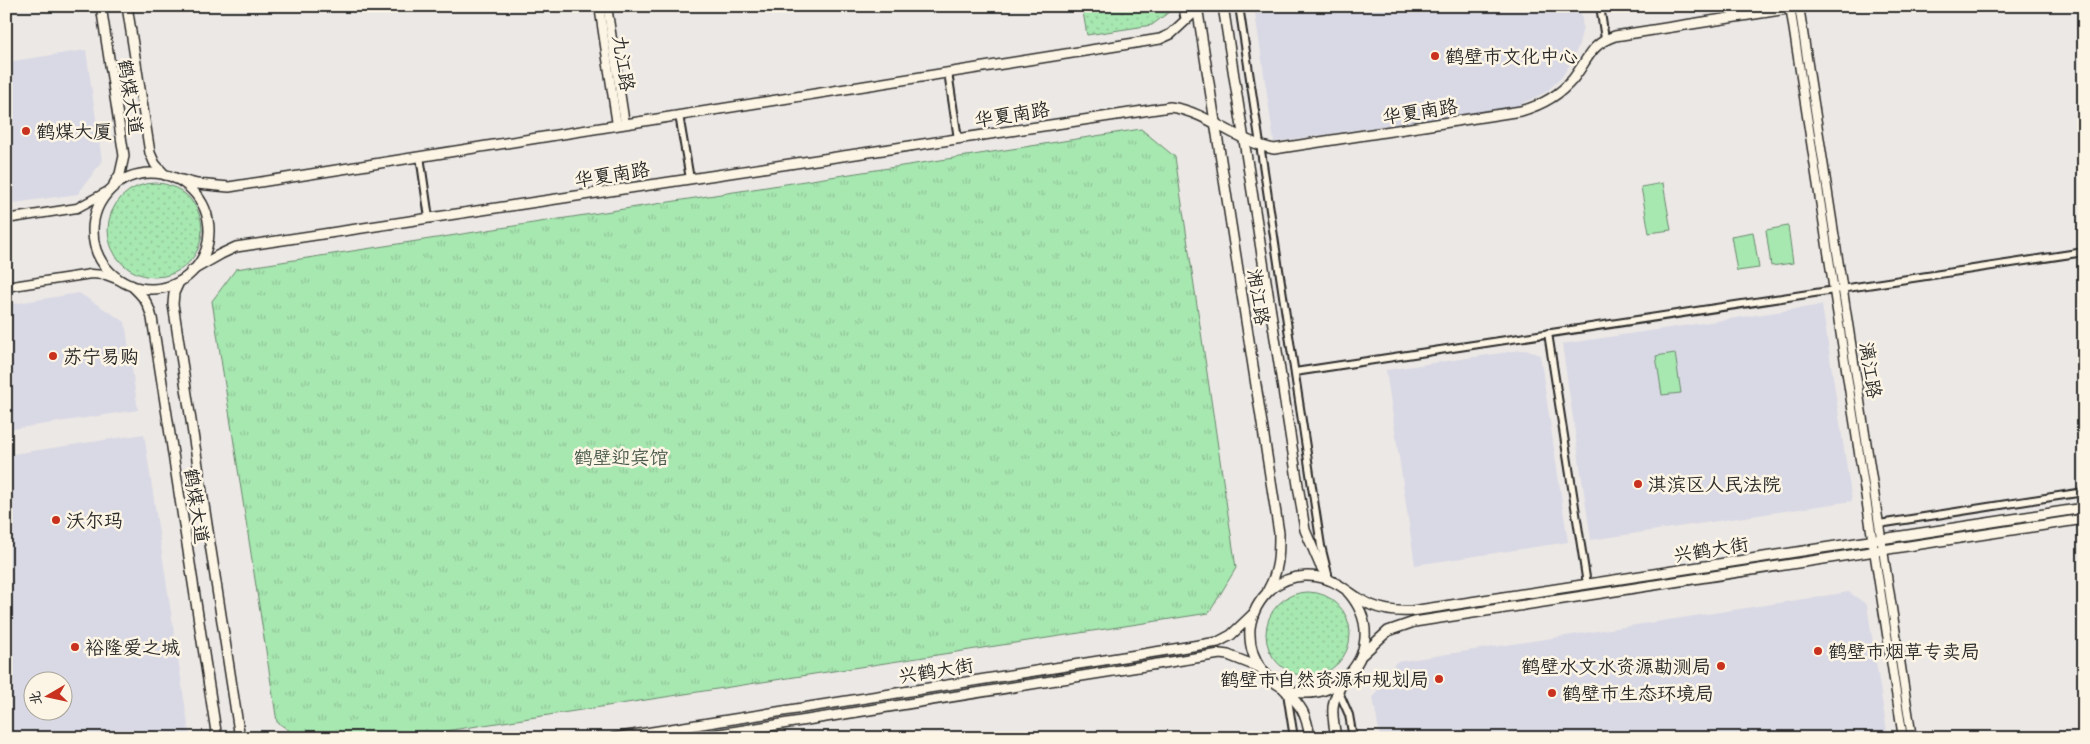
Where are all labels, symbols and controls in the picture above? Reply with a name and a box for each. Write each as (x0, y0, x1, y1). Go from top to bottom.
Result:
street label: 九江路 (605, 33, 637, 94)
place label: 鹤壁市文化中心 (1445, 47, 1578, 71)
marker: 鹤壁市文化中心 (1429, 50, 1441, 62)
street label: 鹤煤大道 (110, 58, 146, 137)
street label: 华夏南路 (1381, 96, 1460, 132)
street label: 华夏南路 (973, 99, 1052, 135)
place label: 鹤煤大厦 (36, 122, 112, 146)
marker: 鹤煤大厦 (20, 125, 32, 137)
street label: 华夏南路 (573, 159, 652, 195)
street label: 湘江路 (1240, 267, 1272, 328)
street label: 漓江路 (1852, 340, 1884, 401)
place label: 苏宁易购 (63, 347, 139, 371)
marker: 苏宁易购 (47, 350, 59, 362)
park label: 鹤壁迎宾馆 (573, 448, 669, 472)
street label: 鹤煤大道 (176, 467, 212, 546)
place label: 淇滨区人民法院 (1648, 475, 1781, 499)
marker: 淇滨区人民法院 (1632, 478, 1644, 490)
place label: 沃尔玛 (66, 511, 123, 535)
marker: 沃尔玛 (50, 514, 62, 526)
street label: 兴鹤大街 (1672, 534, 1751, 570)
place label: 裕隆爱之城 (85, 638, 180, 662)
marker: 裕隆爱之城 (69, 641, 81, 653)
place label: 鹤壁市烟草专卖局 (1828, 642, 1980, 666)
marker: 鹤壁市烟草专卖局 (1812, 645, 1824, 657)
street label: 兴鹤大街 (897, 655, 976, 691)
place label: 鹤壁水文水资源勘测局 (1521, 657, 1711, 681)
marker: 鹤壁水文水资源勘测局 (1715, 660, 1727, 672)
place label: 鹤壁市自然资源和规划局 (1220, 670, 1429, 694)
north arrow (22, 672, 72, 722)
marker: 鹤壁市自然资源和规划局 (1433, 673, 1445, 685)
place label: 鹤壁市生态环境局 (1562, 684, 1714, 708)
marker: 鹤壁市生态环境局 (1546, 687, 1558, 699)
text: 北 (28, 689, 47, 706)

